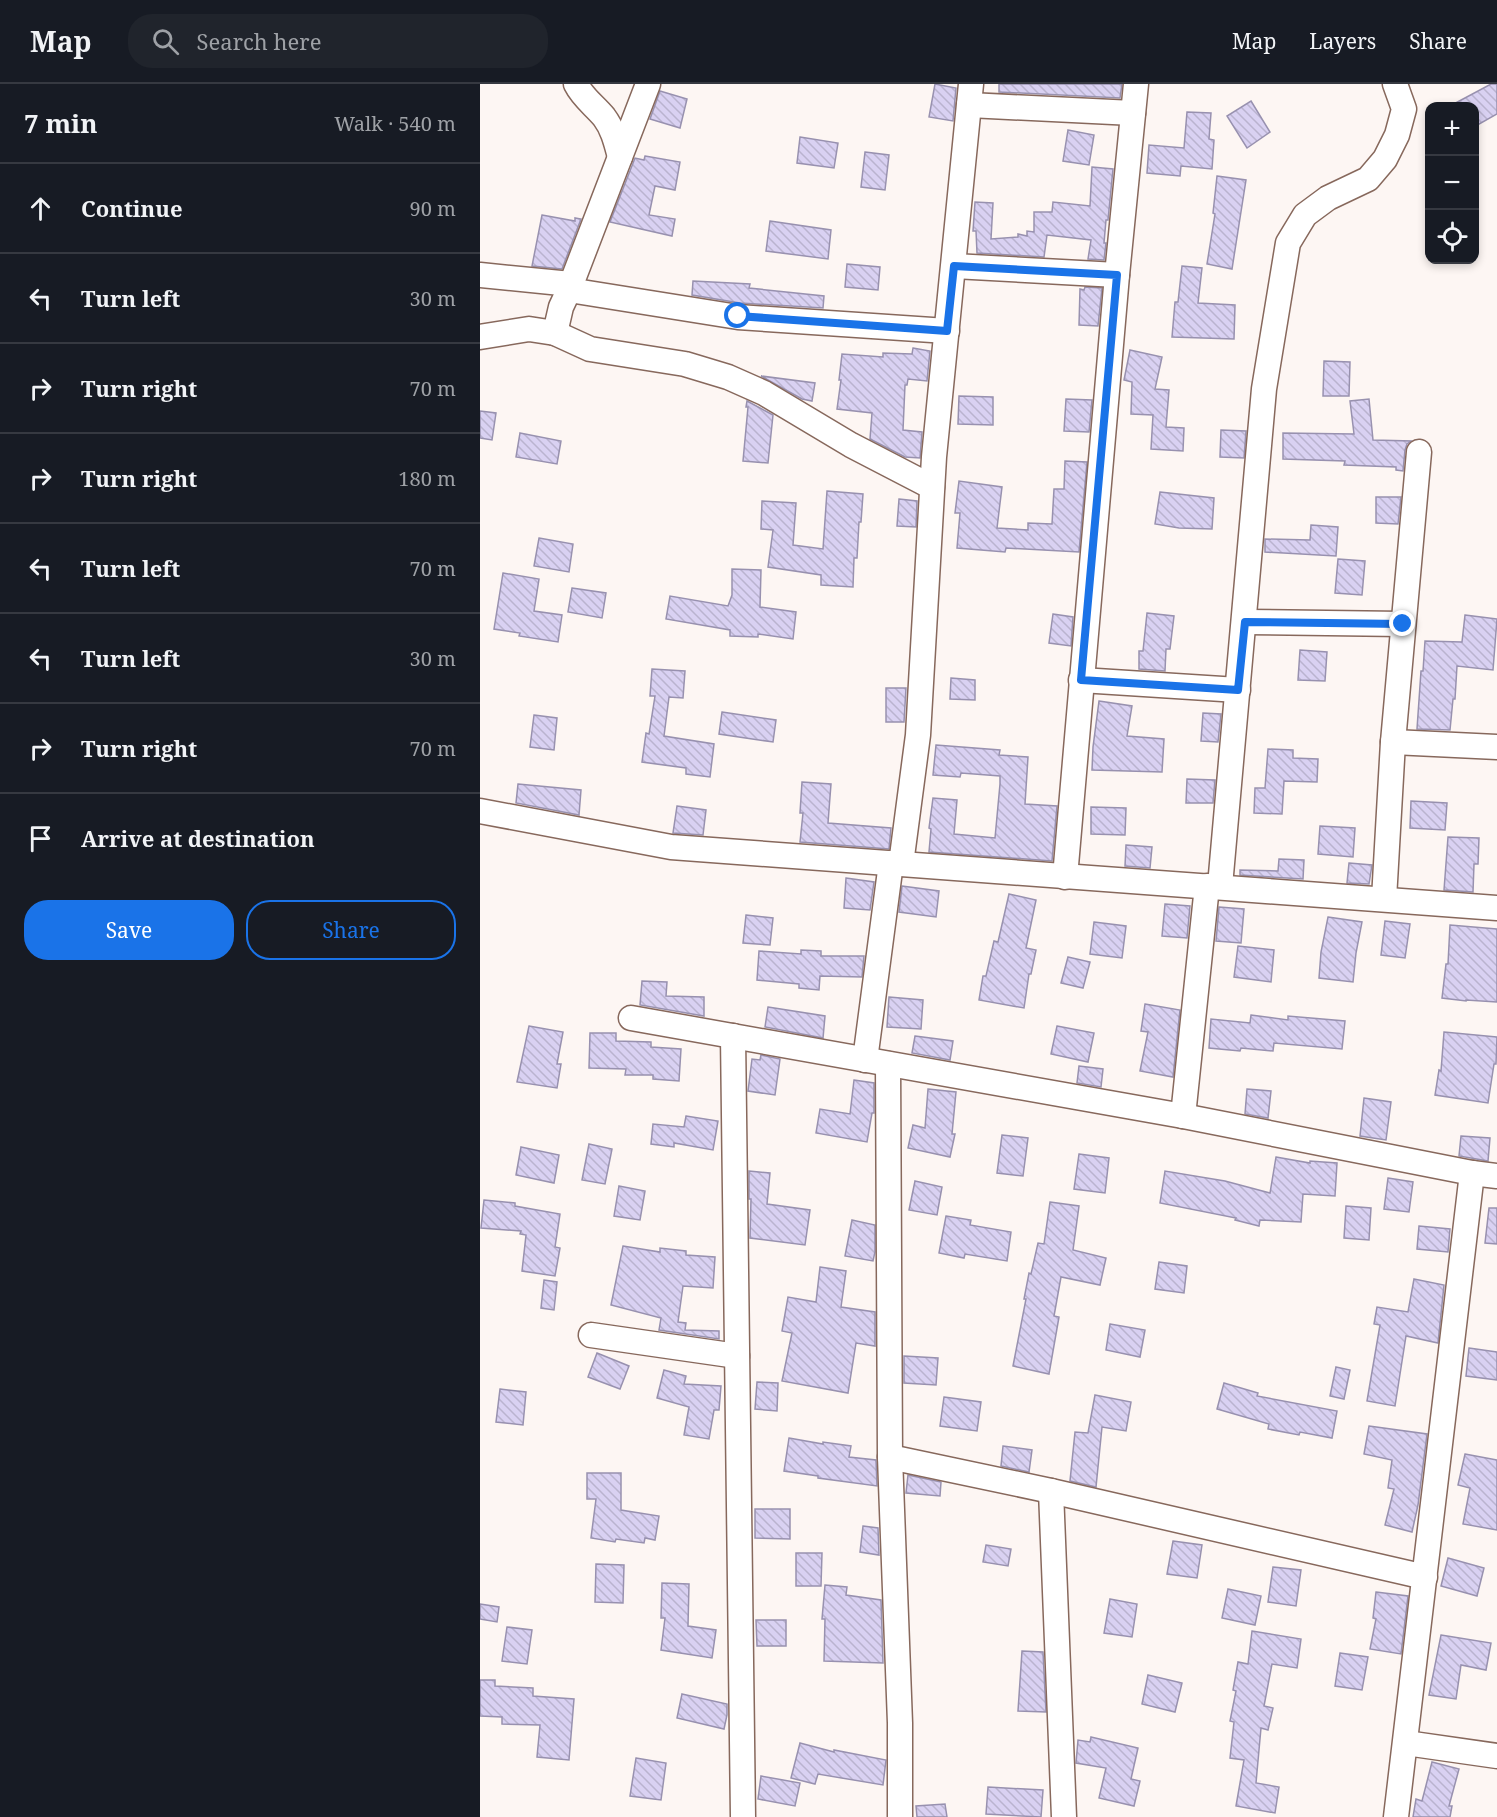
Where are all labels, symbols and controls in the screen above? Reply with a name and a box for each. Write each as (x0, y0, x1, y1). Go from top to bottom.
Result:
search box (128, 14, 548, 68)
text: Map (30, 22, 92, 60)
icon: search (149, 25, 182, 58)
text: Search here (197, 26, 321, 56)
text: Map (1232, 27, 1276, 55)
text: Layers (1309, 27, 1376, 55)
text: Share (1409, 27, 1467, 55)
map controls (1425, 102, 1479, 264)
button: + (1425, 102, 1479, 156)
text: 7 min (24, 105, 98, 141)
text: Walk · 540 m (334, 110, 456, 137)
button: − (1425, 156, 1479, 210)
icon: ahead (24, 192, 57, 225)
text: Continue (81, 193, 183, 223)
text: 90 m (410, 195, 456, 222)
button: locate (1425, 210, 1479, 264)
icon: left (24, 282, 57, 315)
text: Turn left (81, 283, 180, 313)
text: 30 m (410, 285, 456, 312)
route start (724, 302, 750, 328)
icon: right (24, 372, 57, 405)
text: Turn right (81, 373, 197, 403)
text: 70 m (410, 375, 456, 402)
icon: right (24, 462, 57, 495)
text: Turn right (81, 463, 197, 493)
text: 180 m (398, 465, 456, 492)
icon: left (24, 552, 57, 585)
text: Turn left (81, 553, 180, 583)
text: 70 m (410, 555, 456, 582)
route end (1389, 610, 1415, 636)
icon: left (24, 642, 57, 675)
text: Turn left (81, 643, 180, 673)
text: 30 m (410, 645, 456, 672)
icon: right (24, 732, 57, 765)
text: Turn right (81, 733, 197, 763)
text: 70 m (410, 735, 456, 762)
icon: arrive (24, 822, 57, 855)
text: Arrive at destination (81, 823, 315, 853)
button: Save (24, 900, 234, 960)
button: Share (246, 900, 456, 960)

